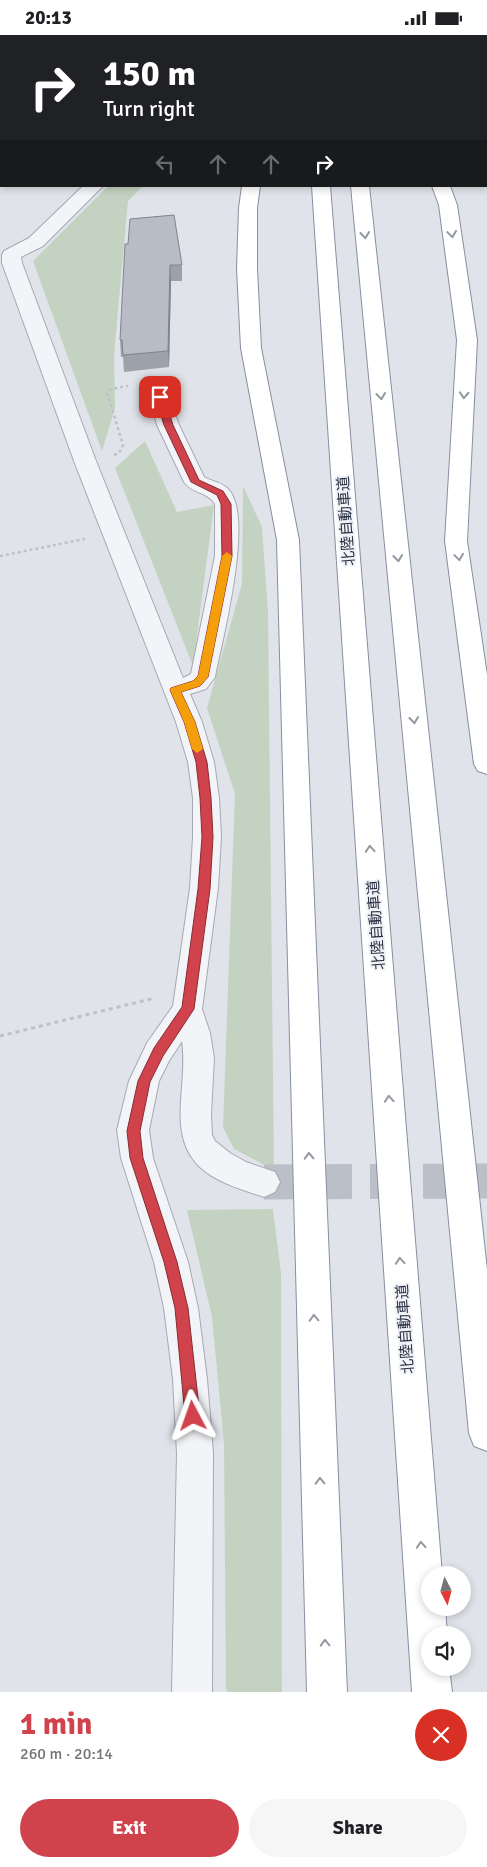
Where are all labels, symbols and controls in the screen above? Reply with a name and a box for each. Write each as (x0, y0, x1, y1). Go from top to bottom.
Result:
text: 20:13 (25, 6, 72, 30)
text: 150 m (103, 52, 196, 95)
icon: right (20, 55, 85, 120)
text: Turn right (103, 95, 195, 122)
icon: left (151, 150, 179, 178)
icon: ahead (204, 150, 232, 178)
icon: ahead (257, 150, 285, 178)
icon: right (310, 150, 338, 178)
one-way arrow (446, 229, 456, 238)
one-way arrow (359, 231, 370, 239)
pin (139, 376, 181, 418)
icon: arrive (146, 383, 174, 411)
one-way arrow (459, 391, 470, 399)
one-way arrow (375, 393, 386, 401)
street label: 北陸自動車道 (334, 475, 358, 567)
one-way arrow (453, 553, 463, 561)
one-way arrow (392, 554, 403, 562)
one-way arrow (408, 716, 419, 724)
one-way arrow (365, 845, 376, 853)
street label: 北陸自動車道 (364, 879, 388, 971)
one-way arrow (383, 1095, 394, 1103)
one-way arrow (304, 1152, 314, 1160)
one-way arrow (395, 1257, 406, 1265)
street label: 北陸自動車道 (393, 1283, 417, 1375)
one-way arrow (309, 1314, 320, 1322)
position arrow (166, 1389, 218, 1441)
one-way arrow (315, 1477, 325, 1484)
one-way arrow (416, 1541, 427, 1549)
north arrow (421, 1566, 471, 1616)
map controls (421, 1566, 471, 1676)
button: sound (421, 1626, 471, 1676)
one-way arrow (320, 1639, 331, 1647)
text: 1 min (20, 1706, 92, 1743)
button: close (415, 1709, 467, 1761)
text: 260 m · 20:14 (20, 1744, 113, 1764)
button: Exit (20, 1799, 239, 1857)
button: Share (249, 1799, 467, 1857)

